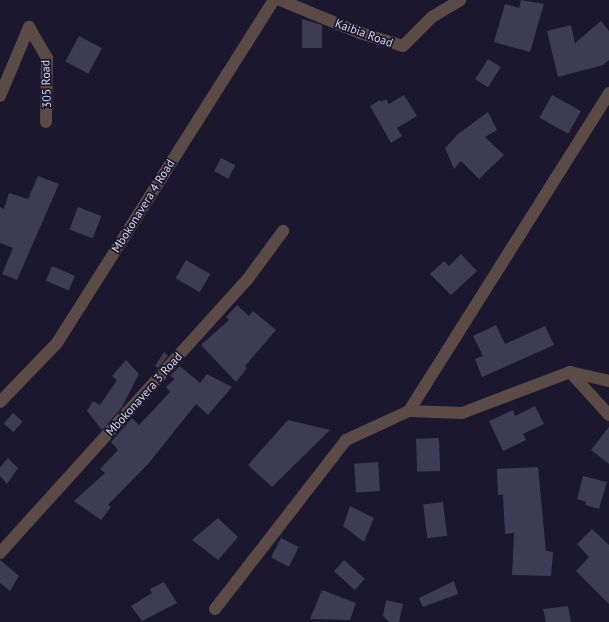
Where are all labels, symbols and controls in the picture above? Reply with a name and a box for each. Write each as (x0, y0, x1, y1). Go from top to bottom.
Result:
street label: Kaibia Road (333, 16, 395, 50)
street label: 305 Road (38, 60, 54, 108)
street label: Mbokonavera 4 Road (109, 157, 177, 255)
street label: Mbokonavera 3 Road (103, 349, 185, 439)

